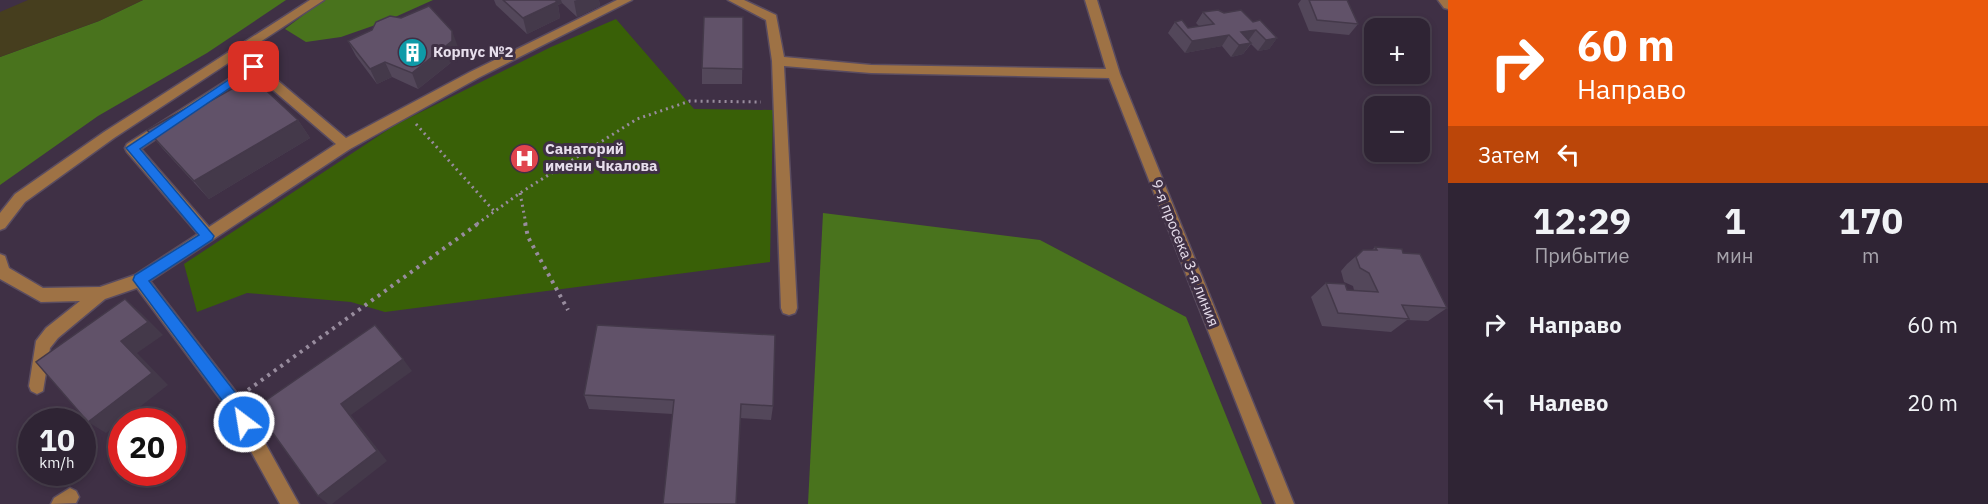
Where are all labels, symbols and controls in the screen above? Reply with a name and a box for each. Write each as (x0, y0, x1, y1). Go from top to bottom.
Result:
map controls (1364, 18, 1430, 162)
button: + (1364, 18, 1430, 84)
text: 60 m (1577, 18, 1675, 73)
icon: right (1478, 24, 1556, 102)
building icon: Корпус №2 (396, 36, 428, 68)
pin (228, 41, 279, 92)
place label: Корпус №2 (433, 42, 514, 61)
icon: arrive (237, 50, 270, 83)
text: Направо (1577, 71, 1686, 106)
button: − (1364, 96, 1430, 162)
icon: left (1552, 138, 1585, 171)
place label: Санаторий имени Чкалова (545, 139, 658, 175)
text: Затем (1478, 140, 1540, 169)
hospital icon: Санаторий имени Чкалова (508, 142, 540, 174)
street label: 9-я просека 3-я линия (1147, 176, 1224, 329)
text: 12:29 (1533, 197, 1631, 244)
text: 1 (1724, 197, 1746, 244)
text: 170 (1838, 197, 1903, 244)
text: Прибытие (1534, 242, 1630, 269)
text: мин (1716, 242, 1753, 269)
text: m (1862, 242, 1879, 269)
icon: right (1478, 308, 1511, 341)
text: Направо (1529, 310, 1622, 339)
text: 60 m (1907, 310, 1958, 339)
icon: left (1478, 386, 1511, 419)
text: Налево (1529, 388, 1608, 417)
text: 20 m (1907, 388, 1958, 417)
position arrow (212, 390, 276, 454)
speed limit sign: 20 (108, 408, 186, 486)
text: 10 (39, 420, 75, 459)
text: km/h (39, 453, 75, 472)

